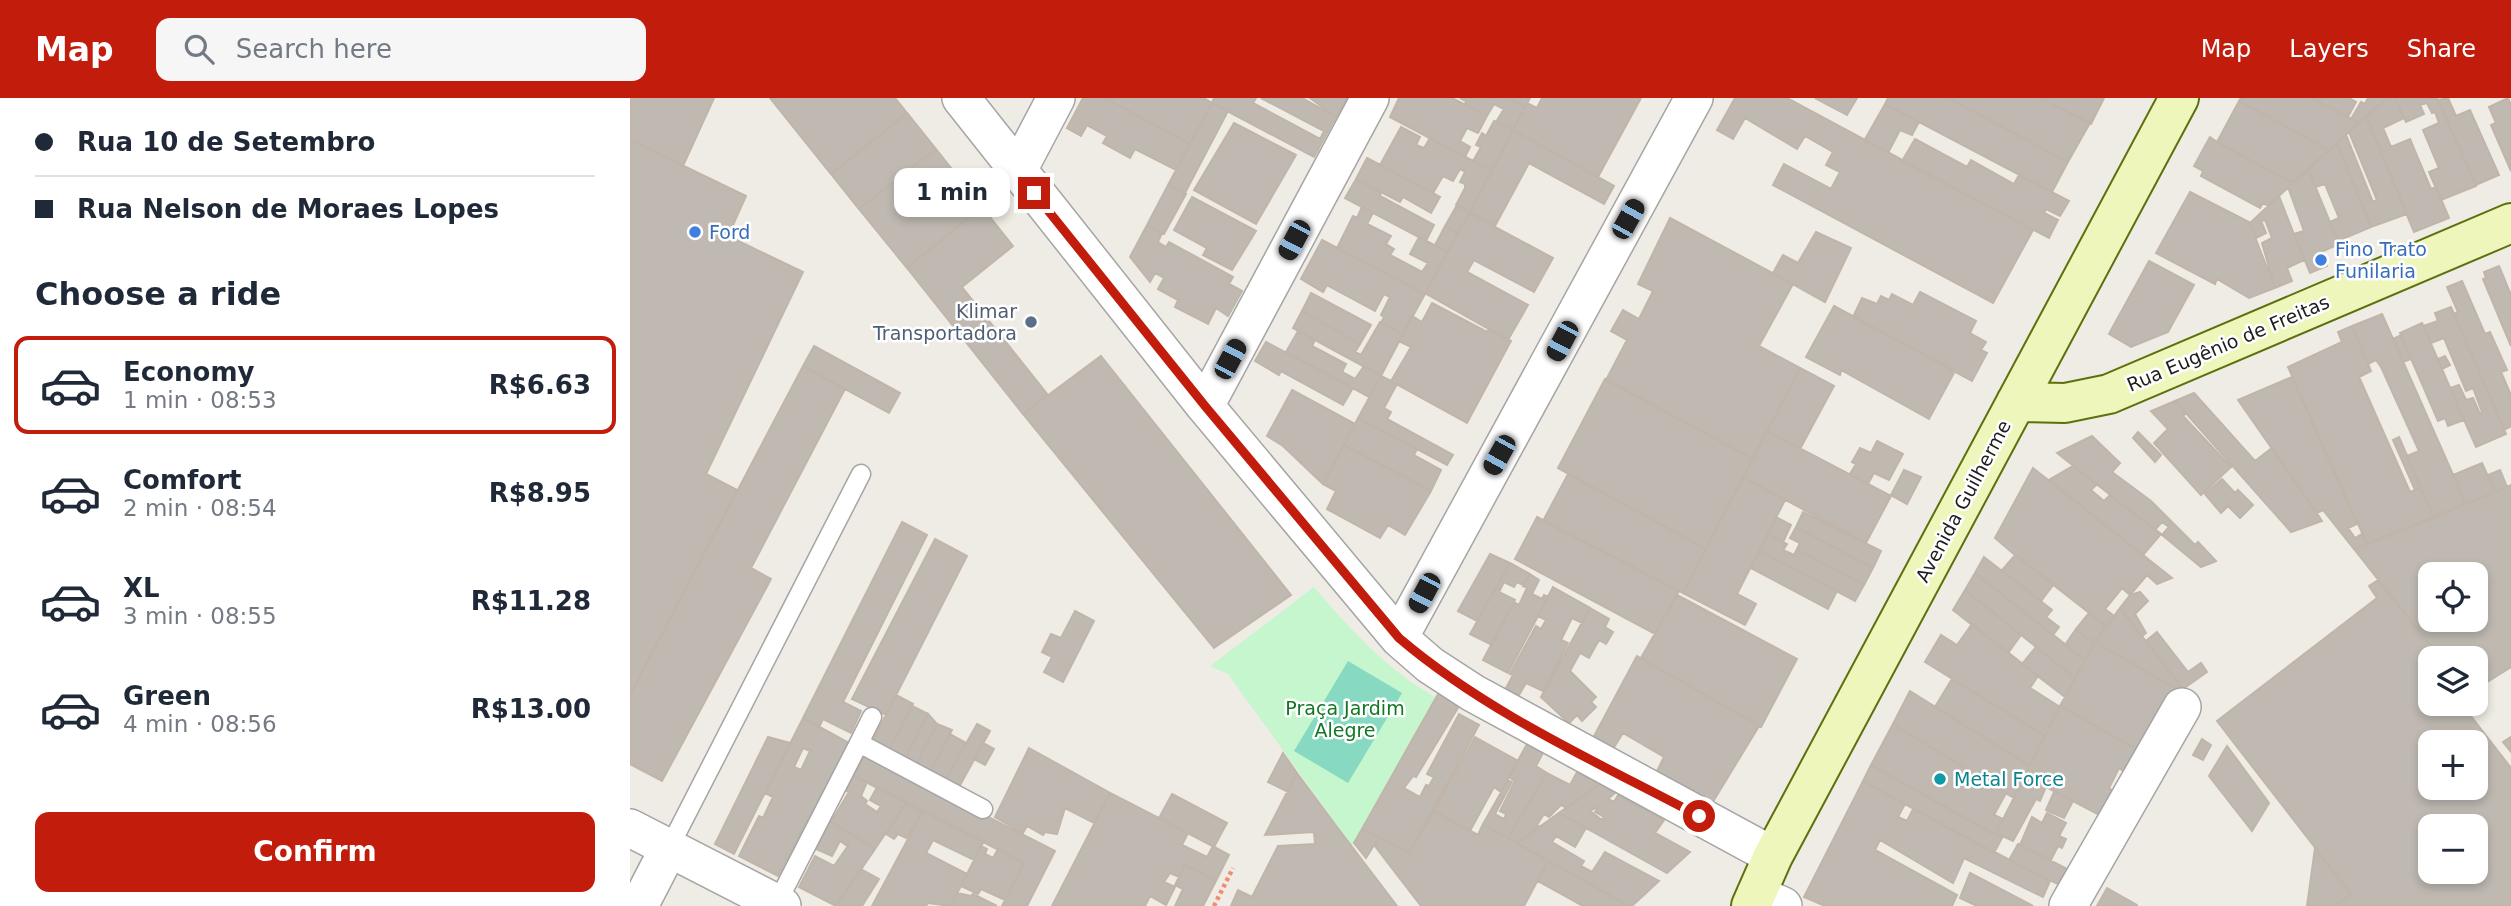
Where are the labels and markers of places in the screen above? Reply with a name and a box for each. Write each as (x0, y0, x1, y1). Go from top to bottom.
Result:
place label: Ford (709, 221, 750, 243)
marker: Ford (687, 224, 703, 240)
place label: Fino Trato Funilaria (2335, 238, 2427, 282)
marker: Fino Trato Funilaria (2313, 252, 2329, 268)
place label: Klimar Transportadora (872, 300, 1017, 344)
marker: Klimar Transportadora (1023, 314, 1039, 330)
place label: Metal Force (1954, 768, 2064, 790)
marker: Metal Force (1932, 771, 1948, 787)

